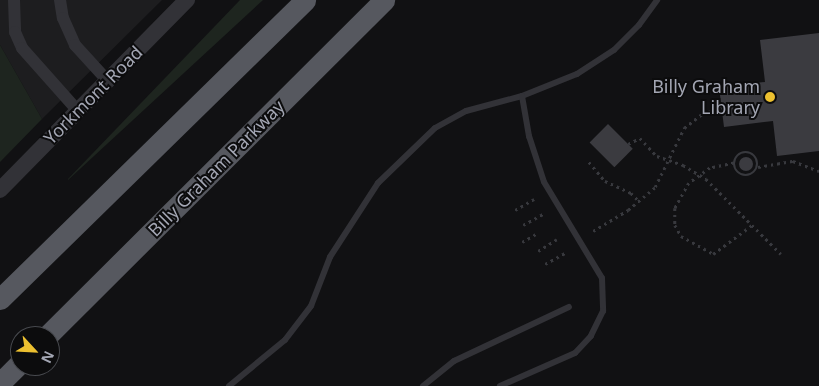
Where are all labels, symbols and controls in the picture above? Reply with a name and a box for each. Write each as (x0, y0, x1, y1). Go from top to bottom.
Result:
street label: Yorkmont Road (39, 41, 147, 149)
place label: Billy Graham Library (652, 76, 760, 118)
marker: Billy Graham Library (764, 91, 776, 103)
street label: Billy Graham Parkway (143, 95, 289, 241)
north arrow (10, 326, 60, 376)
text: N (37, 348, 59, 366)

